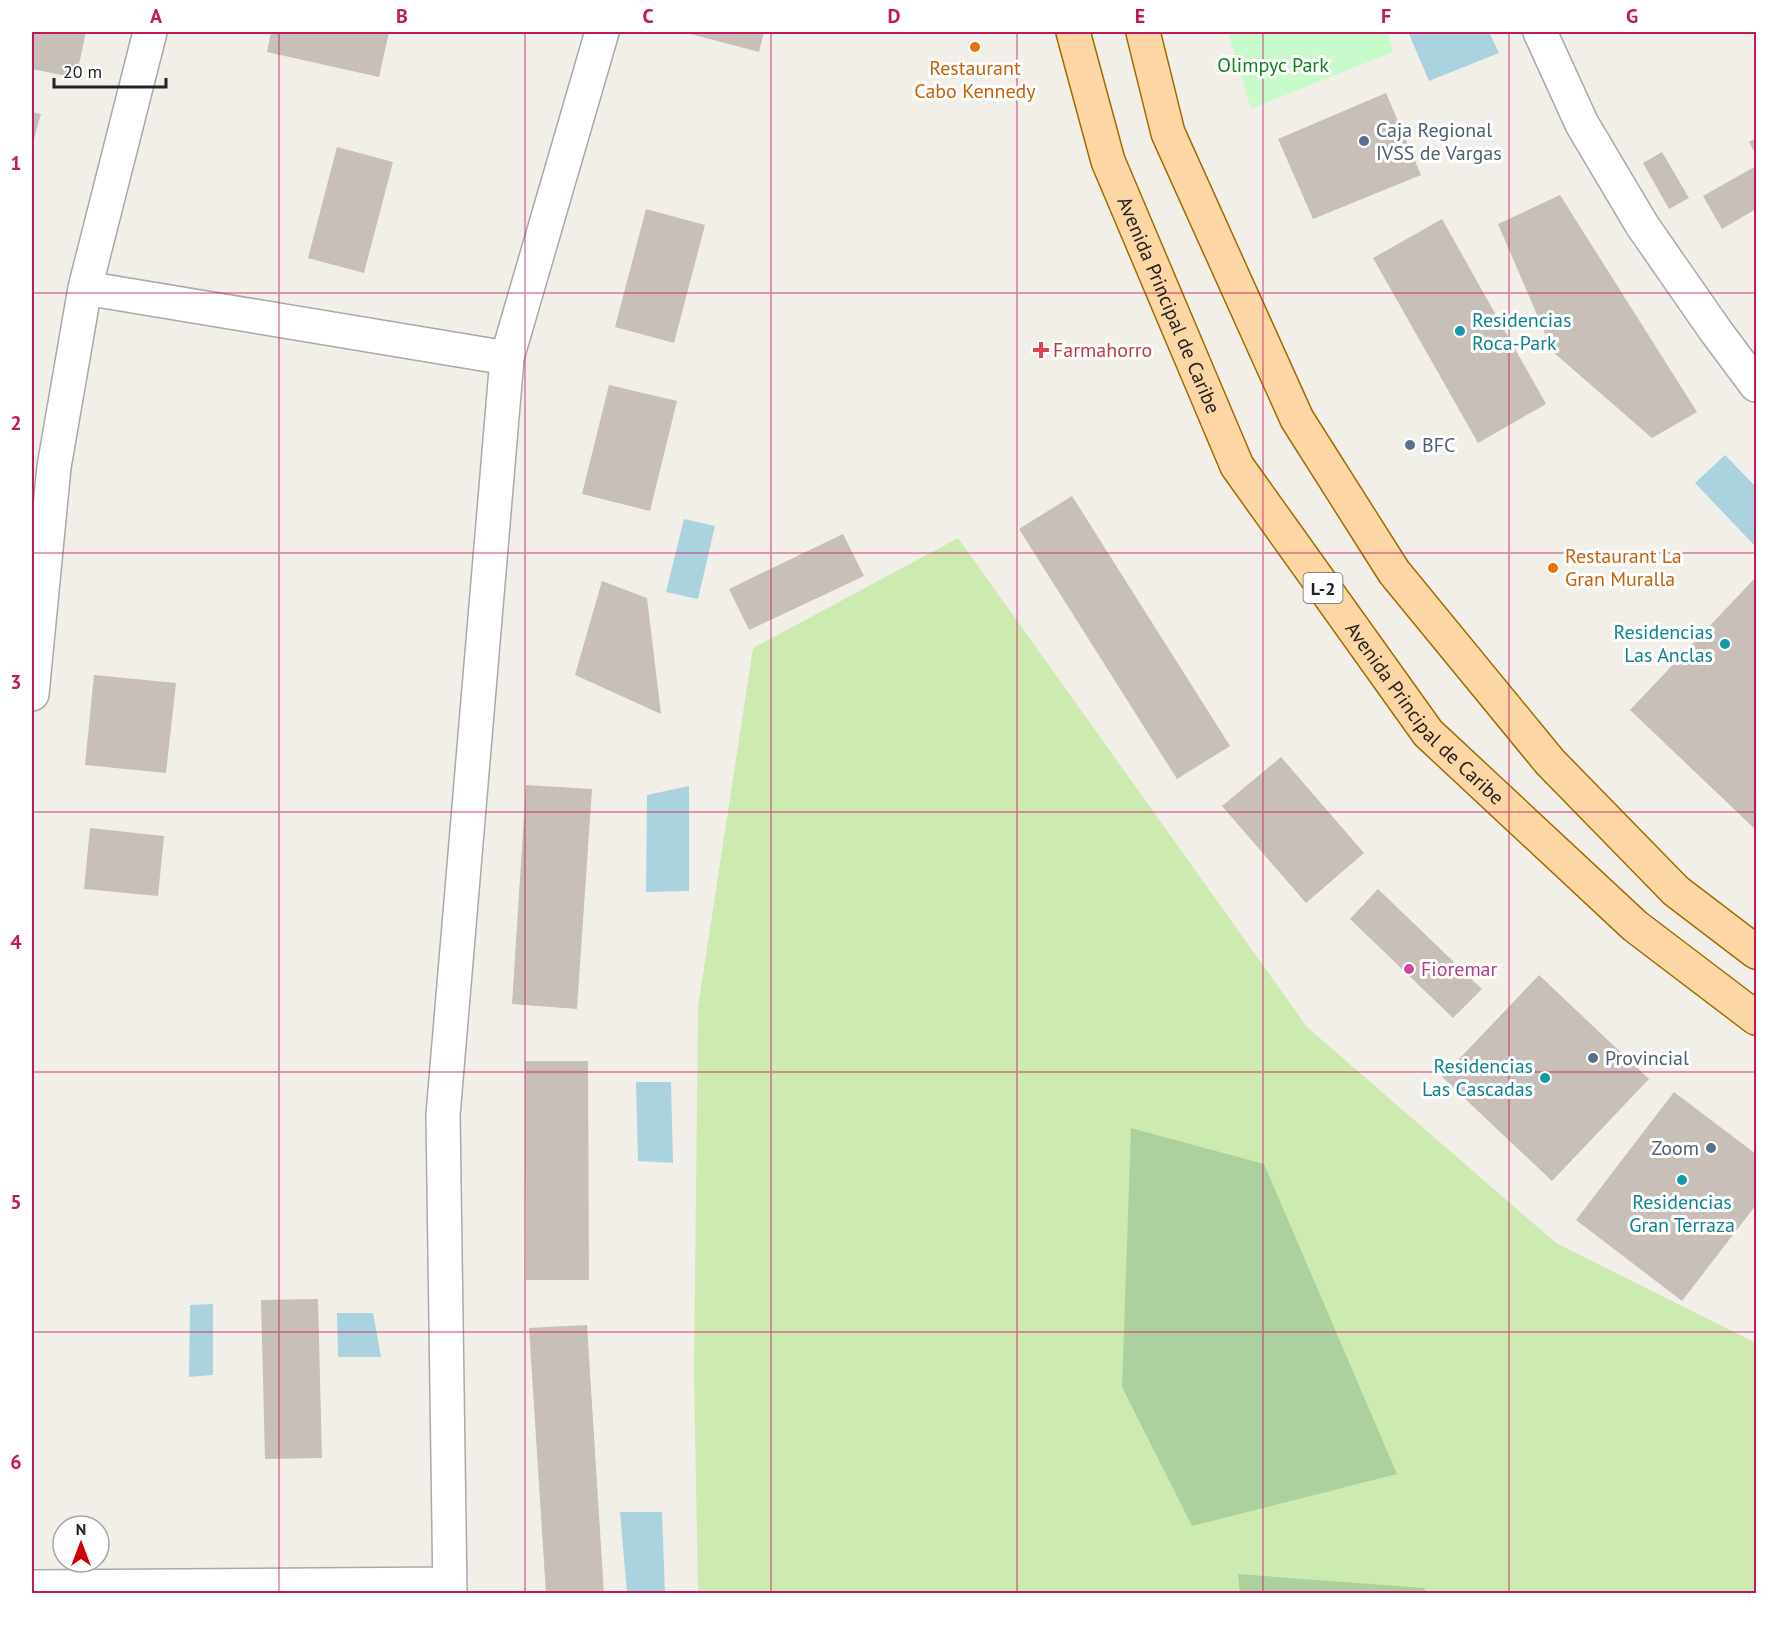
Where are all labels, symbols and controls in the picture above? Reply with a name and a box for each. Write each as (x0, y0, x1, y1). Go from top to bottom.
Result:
text: A (150, 3, 163, 29)
text: B (396, 3, 408, 29)
text: C (642, 3, 654, 29)
text: D (888, 3, 901, 29)
text: E (1135, 3, 1145, 29)
text: F (1381, 3, 1391, 29)
text: G (1626, 3, 1638, 29)
marker: Restaurant Cabo Kennedy (968, 40, 982, 54)
scale bar (54, 51, 166, 89)
park label: Olimpyc Park (1217, 52, 1329, 78)
place label: Restaurant Cabo Kennedy (914, 55, 1036, 104)
text: 20 m (63, 60, 102, 83)
place label: Caja Regional IVSS de Vargas (1376, 117, 1502, 166)
marker: Caja Regional IVSS de Vargas (1357, 134, 1371, 148)
text: 1 (10, 150, 22, 176)
street label: Avenida Principal de Caribe (1111, 192, 1226, 418)
place label: Residencias Roca-Park (1472, 307, 1571, 356)
marker: Residencias Roca-Park (1453, 324, 1467, 338)
place label: Farmahorro (1053, 337, 1152, 363)
marker: Farmahorro (1034, 343, 1048, 357)
text: 2 (10, 410, 22, 436)
place label: BFC (1422, 432, 1455, 458)
marker: BFC (1403, 438, 1417, 452)
place label: Restaurant La Gran Muralla (1565, 543, 1682, 592)
marker: Restaurant La Gran Muralla (1546, 561, 1560, 575)
road number: L-2 (1304, 573, 1342, 603)
street label: Avenida Principal de Caribe (1340, 617, 1510, 810)
place label: Residencias Las Anclas (1614, 619, 1713, 668)
marker: Residencias Las Anclas (1718, 637, 1732, 651)
text: 3 (10, 669, 22, 695)
text: 4 (10, 929, 22, 955)
place label: Fioremar (1421, 956, 1498, 982)
marker: Fioremar (1402, 962, 1416, 976)
place label: Provincial (1605, 1045, 1689, 1071)
marker: Provincial (1586, 1051, 1600, 1065)
place label: Residencias Las Cascadas (1422, 1053, 1533, 1102)
marker: Residencias Las Cascadas (1538, 1071, 1552, 1085)
place label: Zoom (1651, 1135, 1699, 1161)
marker: Zoom (1704, 1141, 1718, 1155)
marker: Residencias Gran Terraza (1675, 1173, 1689, 1187)
text: 5 (10, 1189, 22, 1215)
place label: Residencias Gran Terraza (1629, 1189, 1735, 1238)
text: 6 (10, 1449, 22, 1475)
north arrow (51, 1514, 111, 1574)
text: N (76, 1519, 86, 1539)

